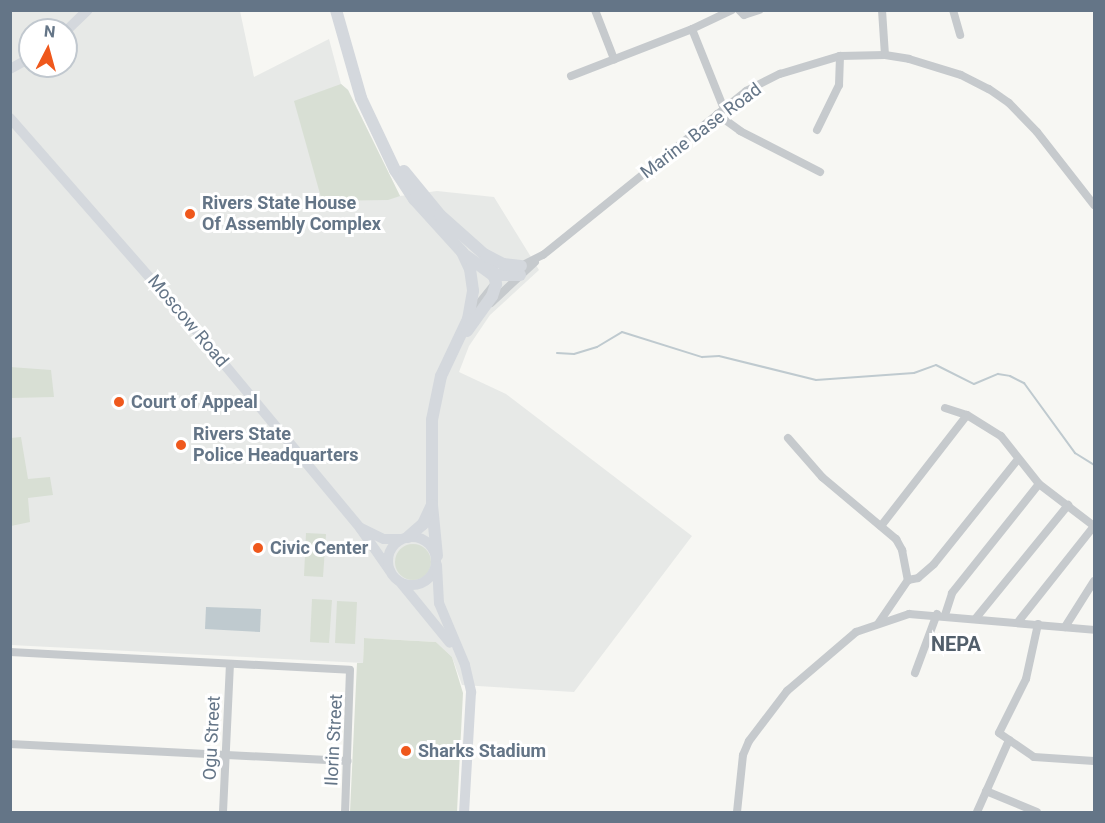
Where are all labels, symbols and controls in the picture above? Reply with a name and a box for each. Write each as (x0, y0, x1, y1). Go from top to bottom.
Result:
north arrow (18, 18, 78, 78)
text: N (43, 22, 56, 42)
street label: Marine Base Road (636, 79, 766, 183)
place label: Rivers State House Of Assembly Complex (202, 193, 381, 236)
marker: Rivers State House Of Assembly Complex (183, 207, 197, 221)
street label: Moscow Road (143, 270, 233, 372)
place label: Court of Appeal (131, 391, 258, 413)
marker: Court of Appeal (112, 395, 126, 409)
place label: Rivers State Police Headquarters (193, 424, 358, 466)
marker: Rivers State Police Headquarters (174, 438, 188, 452)
place label: Civic Center (270, 537, 368, 559)
marker: Civic Center (251, 541, 265, 555)
district label: NEPA (931, 632, 981, 656)
street label: Ilorin Street (321, 694, 347, 786)
street label: Ogu Street (199, 695, 225, 781)
place label: Sharks Stadium (418, 740, 546, 762)
marker: Sharks Stadium (399, 744, 413, 758)

